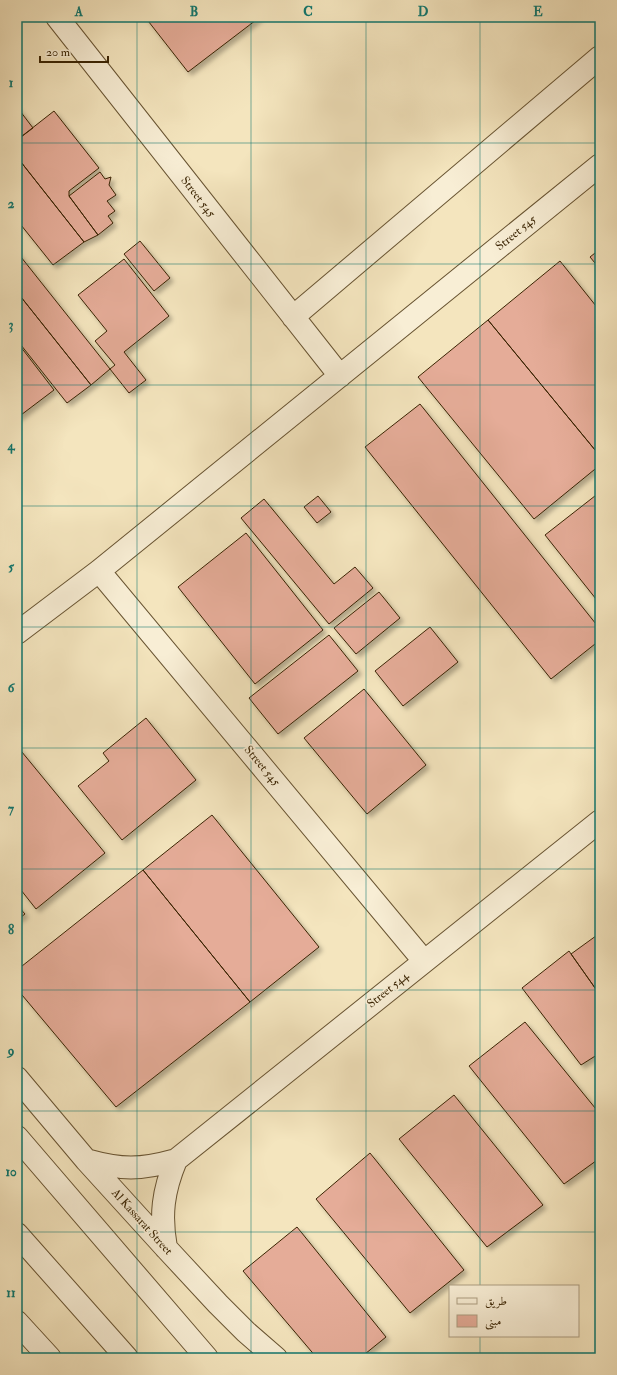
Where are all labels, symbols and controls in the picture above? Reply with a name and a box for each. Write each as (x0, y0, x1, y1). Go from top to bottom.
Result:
text: A (74, 4, 84, 20)
text: B (190, 4, 198, 20)
text: C (303, 4, 313, 20)
text: D (418, 4, 429, 20)
text: E (533, 4, 543, 20)
scale bar (40, 38, 108, 64)
text: 20 m (46, 45, 71, 60)
text: 1 (9, 75, 14, 91)
street label: Street 545 (177, 173, 219, 221)
text: 2 (8, 196, 15, 212)
street label: Street 545 (493, 212, 540, 254)
text: 3 (9, 317, 14, 333)
text: 4 (6, 438, 15, 454)
text: 5 (8, 559, 14, 575)
text: 6 (8, 680, 16, 696)
street label: Street 545 (241, 743, 284, 790)
text: 7 (8, 801, 15, 817)
text: 8 (8, 922, 14, 938)
street label: Street 544 (364, 968, 412, 1011)
text: 9 (6, 1043, 15, 1059)
text: 10 (5, 1164, 17, 1180)
street label: Al Kassarat Street (108, 1185, 176, 1258)
text: 11 (6, 1285, 16, 1301)
legend (449, 1285, 579, 1337)
text: طريق (485, 1294, 507, 1309)
text: مبنى (485, 1314, 501, 1330)

